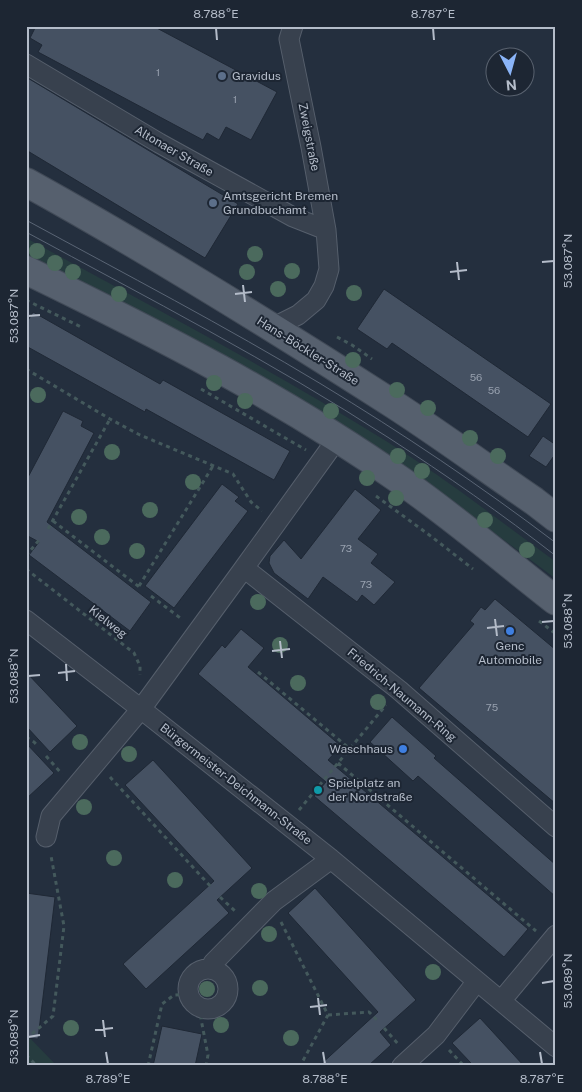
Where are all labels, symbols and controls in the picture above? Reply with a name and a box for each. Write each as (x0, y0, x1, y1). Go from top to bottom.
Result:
text: 8.788°E (193, 7, 239, 21)
text: 8.787°E (411, 7, 455, 21)
north arrow (484, 48, 534, 98)
house number: 1 (156, 66, 160, 78)
place label: Gravidus (232, 69, 281, 83)
marker: Gravidus (216, 70, 228, 82)
text: N (505, 76, 518, 93)
house number: 1 (233, 93, 237, 105)
street label: Zweigstraße (296, 102, 323, 173)
street label: Altonaer Straße (132, 123, 216, 179)
place label: Amtsgericht Bremen Grundbuchamt (223, 189, 338, 217)
marker: Amtsgericht Bremen Grundbuchamt (207, 197, 219, 209)
text: 53.087°N (561, 234, 575, 288)
text: 53.087°N (7, 289, 21, 343)
street label: Hans-Böckler-Straße (254, 314, 362, 388)
house number: 56 (470, 371, 482, 383)
house number: 56 (488, 384, 500, 396)
house number: 73 (340, 542, 352, 554)
house number: 73 (360, 578, 372, 590)
text: 53.088°N (561, 593, 575, 649)
street label: Kielweg (86, 603, 130, 641)
marker: Genc Automobile (504, 625, 516, 637)
place label: Genc Automobile (478, 639, 542, 667)
street label: Friedrich-Naumann-Ring (345, 645, 459, 745)
text: 53.088°N (7, 648, 21, 704)
house number: 75 (486, 701, 498, 713)
street label: Bürgermeister-Deichmann-Straße (157, 720, 315, 848)
place label: Waschhaus (330, 742, 393, 756)
marker: Waschhaus (397, 743, 409, 755)
place label: Spielplatz an der Nordstraße (328, 776, 413, 804)
marker: Spielplatz an der Nordstraße (312, 784, 324, 796)
text: 53.089°N (561, 953, 575, 1009)
text: 53.089°N (7, 1009, 21, 1065)
text: 8.789°E (85, 1072, 131, 1086)
text: 8.788°E (302, 1072, 348, 1086)
text: 8.787°E (520, 1072, 564, 1086)

